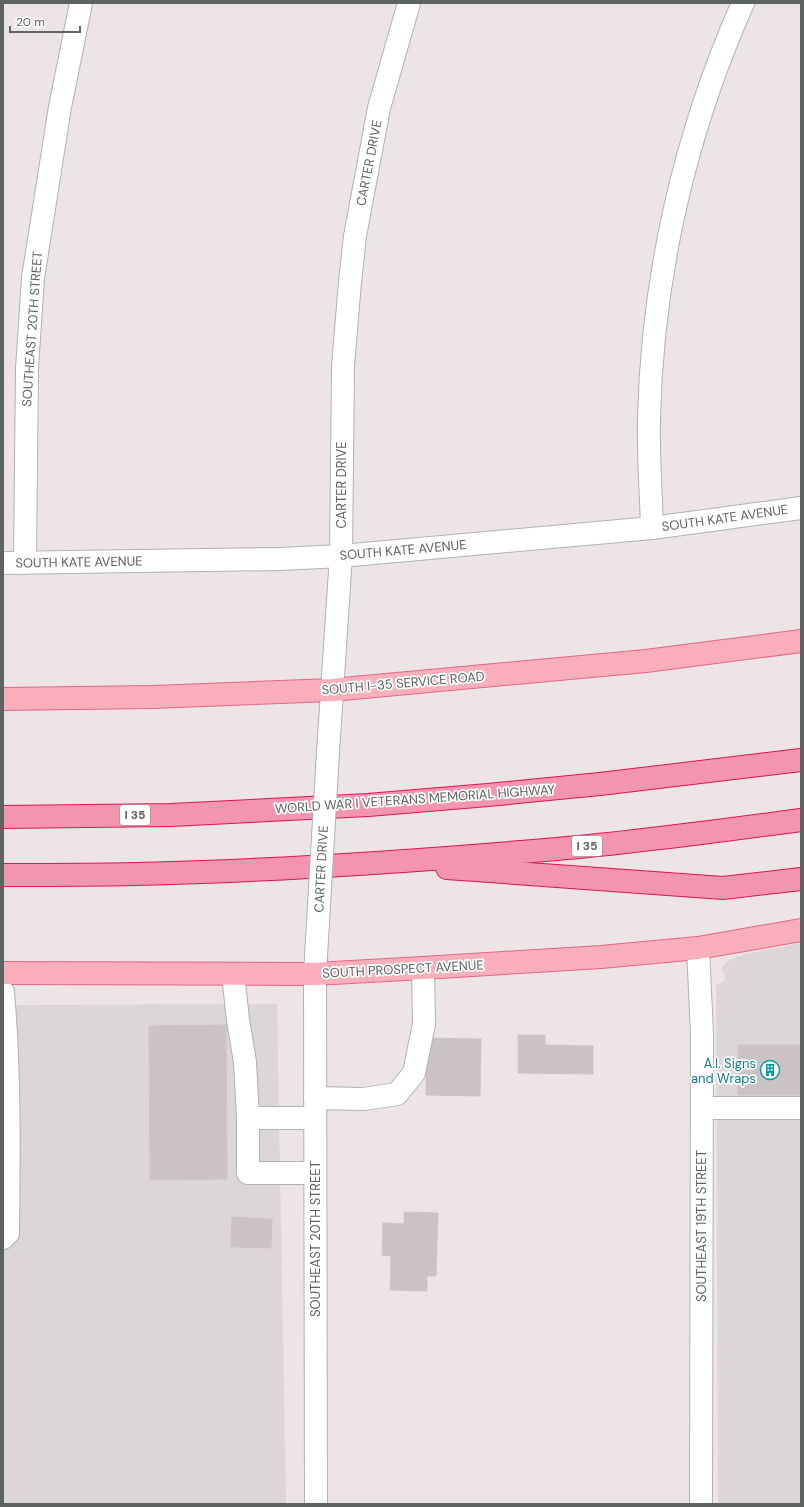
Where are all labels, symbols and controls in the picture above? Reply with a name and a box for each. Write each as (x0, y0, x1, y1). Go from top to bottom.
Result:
scale bar (10, 8, 80, 34)
text: 20 m (16, 14, 45, 30)
street label: CARTER DRIVE (352, 119, 386, 207)
street label: SOUTHEAST 20TH STREET (18, 251, 46, 407)
street label: CARTER DRIVE (333, 441, 350, 529)
street label: SOUTH KATE AVENUE (661, 501, 789, 535)
street label: SOUTH KATE AVENUE (339, 536, 467, 564)
street label: SOUTH KATE AVENUE (15, 552, 143, 572)
street label: SOUTH I-35 SERVICE ROAD (321, 667, 485, 699)
street label: WORLD WAR I VETERANS MEMORIAL HIGHWAY (274, 781, 556, 817)
road number: I 35 (120, 805, 150, 825)
street label: CARTER DRIVE (310, 825, 332, 913)
road number: I 35 (572, 836, 602, 856)
street label: SOUTH PROSPECT AVENUE (322, 956, 484, 982)
place label: A.I. Signs and Wraps (691, 1055, 756, 1087)
building icon: A.I. Signs and Wraps (759, 1059, 781, 1081)
street label: SOUTHEAST 19TH STREET (693, 1150, 710, 1302)
street label: SOUTHEAST 20TH STREET (307, 1161, 324, 1317)

